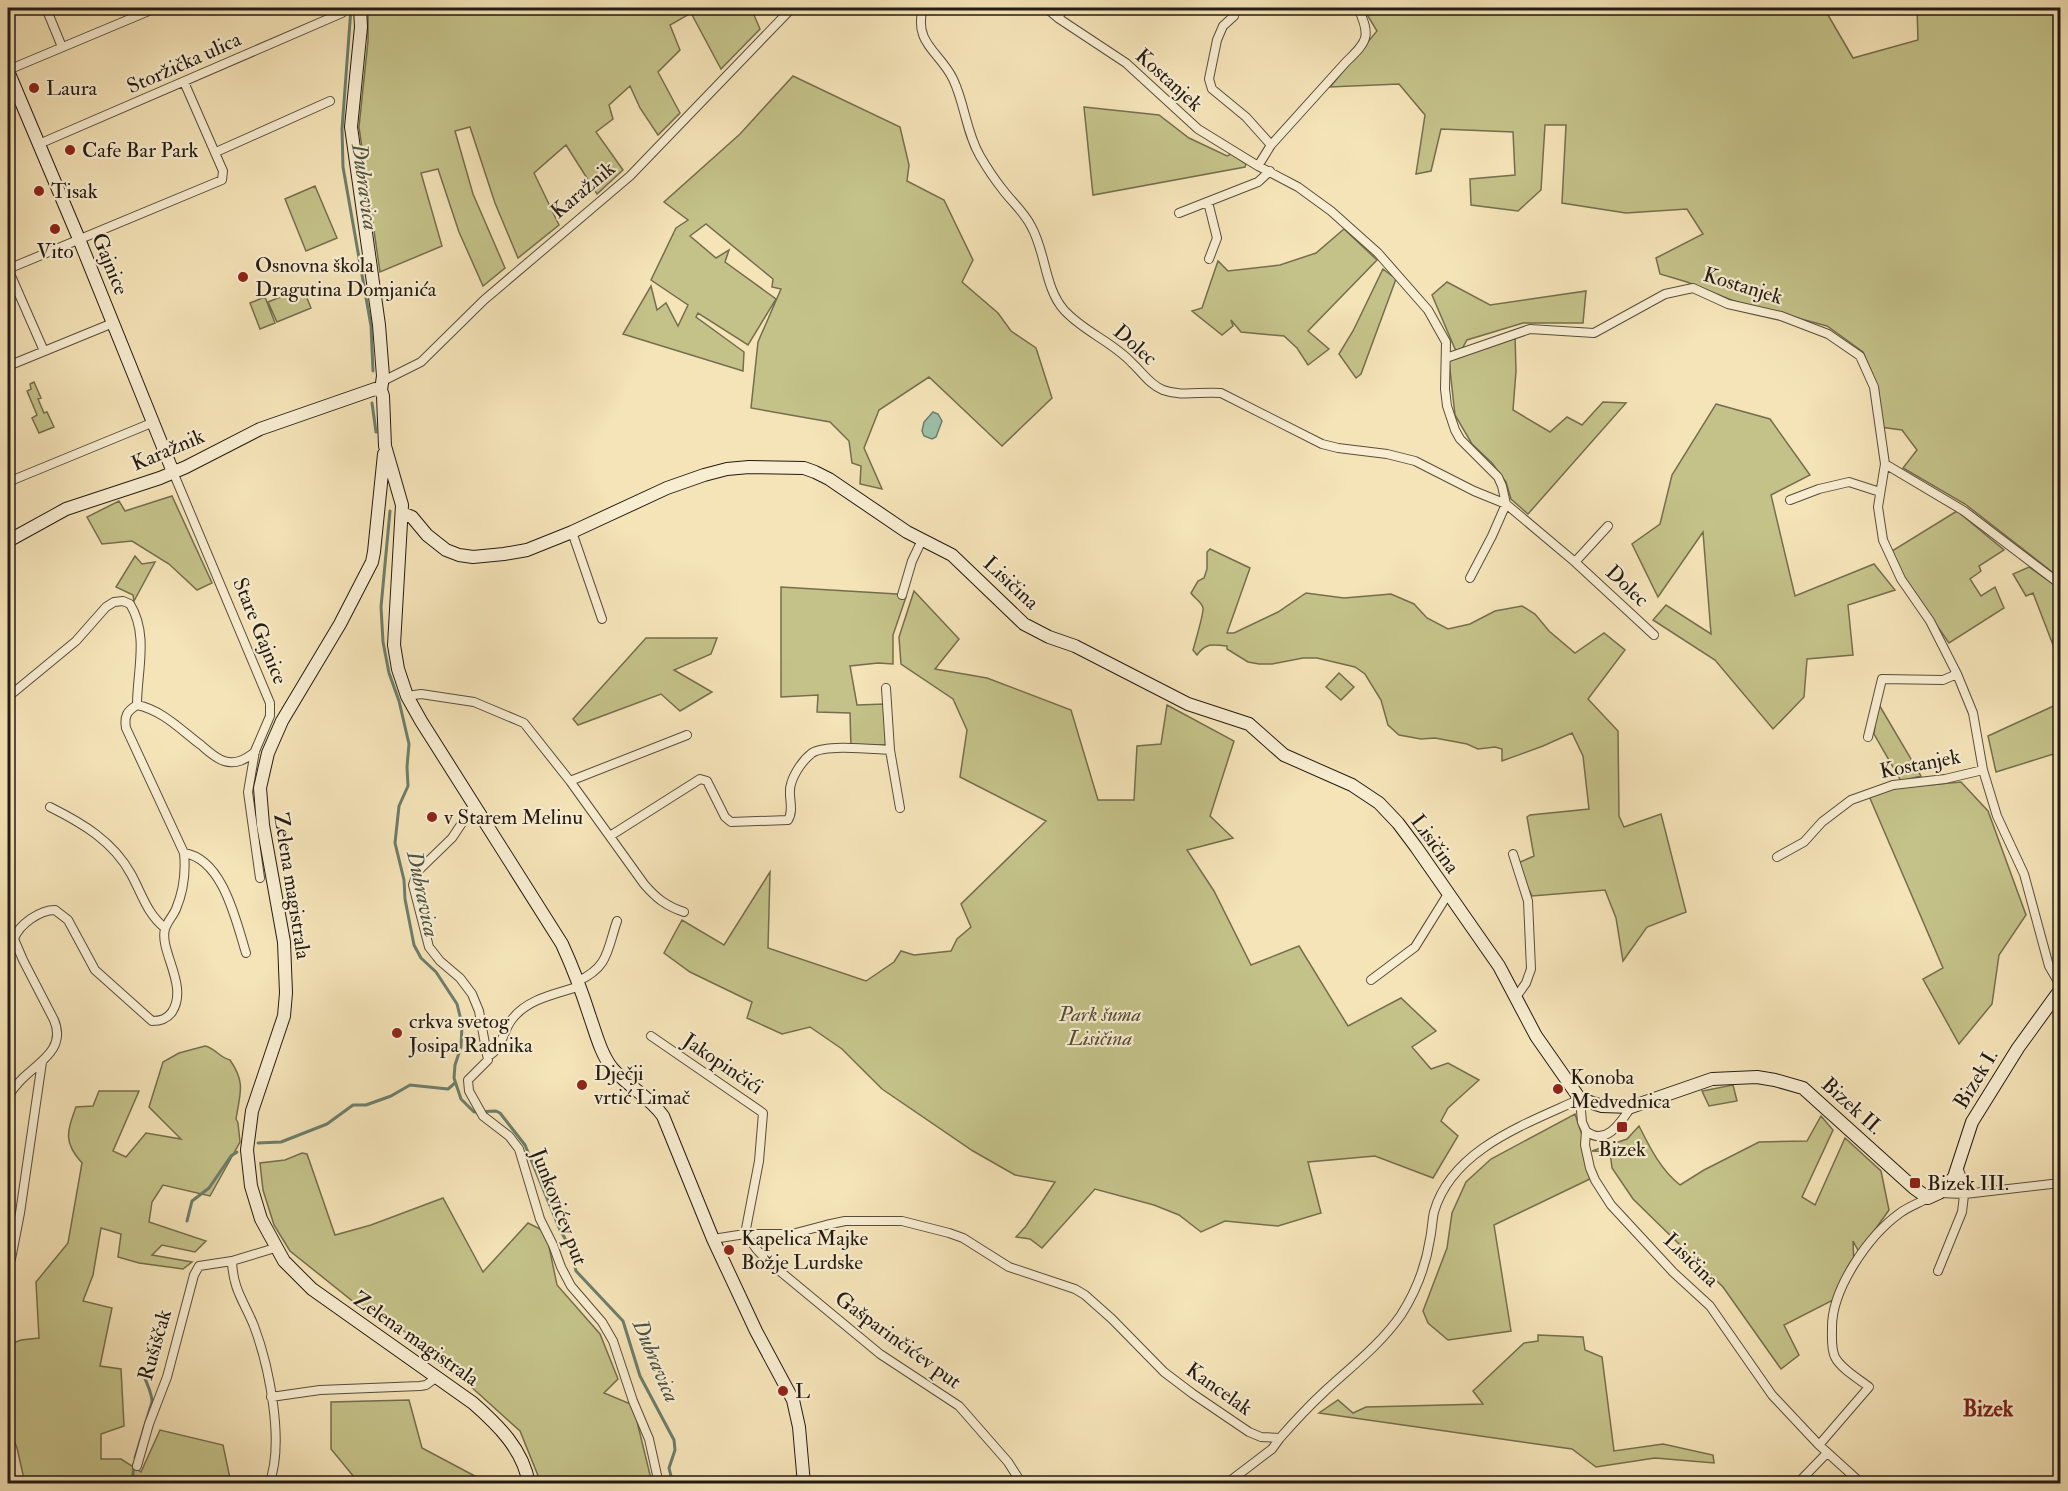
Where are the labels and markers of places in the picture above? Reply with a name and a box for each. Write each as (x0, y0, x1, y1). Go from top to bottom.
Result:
place label: Laura (46, 75, 98, 102)
marker: Laura (27, 81, 41, 95)
place label: Cafe Bar Park (82, 137, 199, 164)
marker: Cafe Bar Park (63, 143, 77, 157)
place label: Tisak (51, 178, 98, 205)
marker: Tisak (32, 184, 46, 198)
marker: Vito (48, 222, 62, 236)
place label: Vito (36, 238, 74, 265)
place label: Osnovna škola Dragutina Domjanića (255, 252, 437, 303)
marker: Osnovna škola Dragutina Domjanića (236, 270, 250, 284)
place label: v Starem Melinu (443, 804, 583, 831)
marker: v Starem Melinu (425, 810, 439, 824)
place label: crkva svetog Josipa Radnika (408, 1008, 533, 1059)
marker: crkva svetog Josipa Radnika (390, 1026, 404, 1040)
place label: Dječji vrtić Limač (593, 1060, 691, 1111)
place label: Konoba Medvednica (1570, 1064, 1671, 1115)
marker: Dječji vrtić Limač (575, 1078, 589, 1092)
marker: Konoba Medvednica (1551, 1082, 1565, 1096)
marker: Bizek (1615, 1120, 1629, 1134)
place label: Bizek (1598, 1136, 1646, 1163)
place label: Bizek III. (1927, 1170, 2009, 1197)
marker: Bizek III. (1908, 1176, 1922, 1190)
place label: Kapelica Majke Božje Lurdske (741, 1225, 868, 1276)
marker: Kapelica Majke Božje Lurdske (722, 1243, 736, 1257)
place label: L (795, 1378, 810, 1405)
marker: L (776, 1384, 790, 1398)

